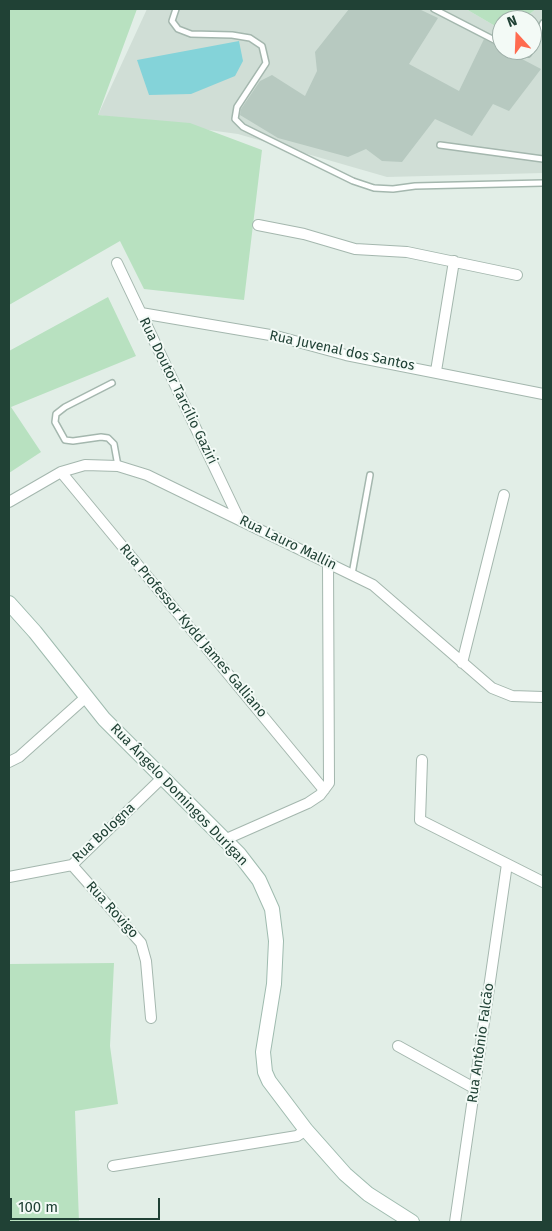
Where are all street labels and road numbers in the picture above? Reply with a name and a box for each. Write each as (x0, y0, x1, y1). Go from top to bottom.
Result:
street label: Rua Doutor Tarcílio Gaziri (135, 315, 221, 467)
street label: Rua Juvenal dos Santos (268, 327, 416, 375)
street label: Rua Lauro Mallin (237, 512, 339, 574)
street label: Rua Professor Kydd James Galliano (116, 541, 270, 721)
street label: Rua Ângelo Domingos Durigan (107, 720, 251, 870)
street label: Rua Bologna (69, 800, 139, 866)
street label: Rua Rovigo (82, 878, 142, 942)
street label: Rua Antônio Falcão (464, 982, 498, 1104)

